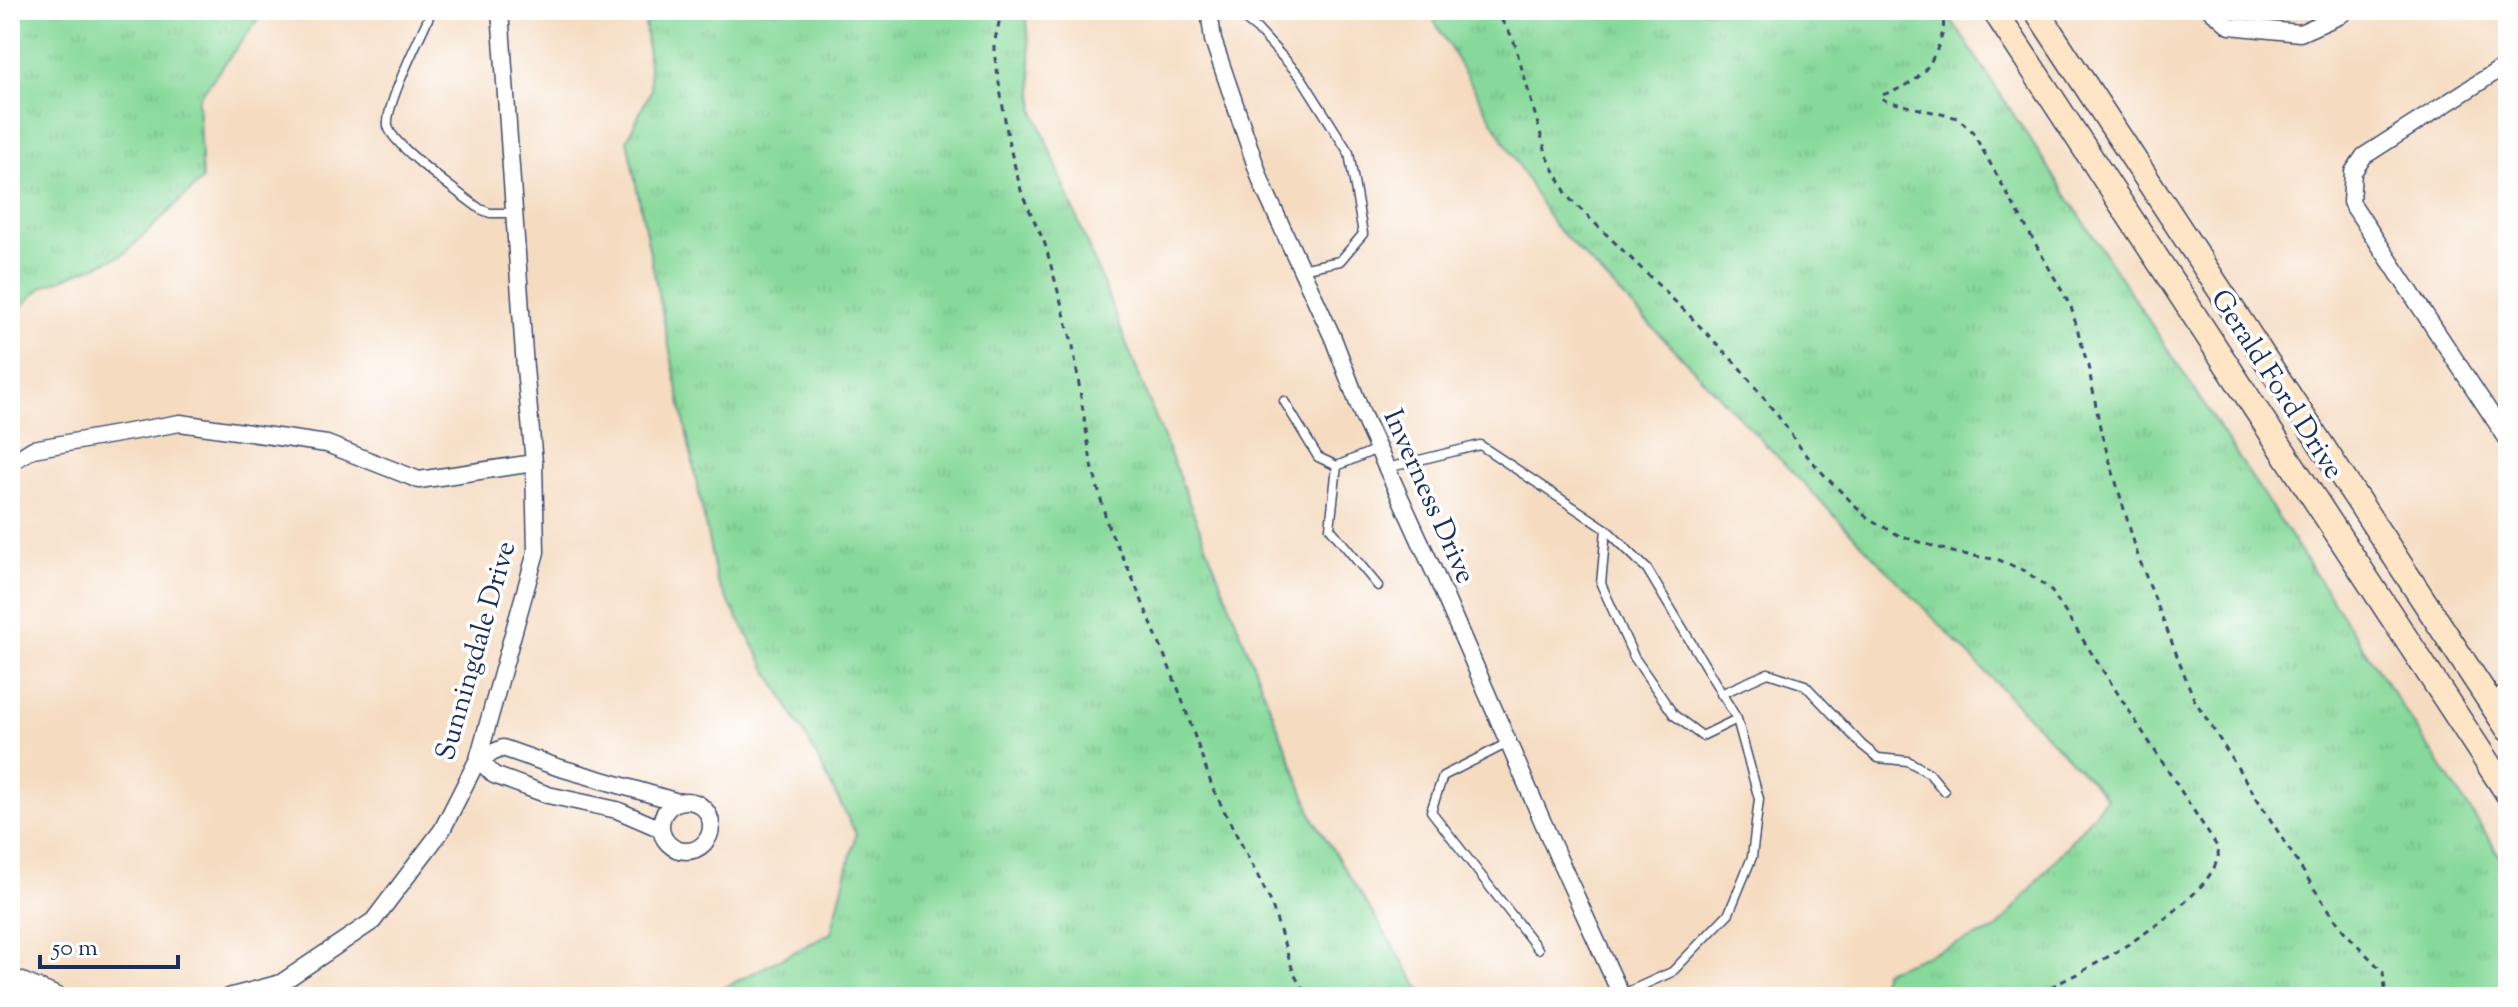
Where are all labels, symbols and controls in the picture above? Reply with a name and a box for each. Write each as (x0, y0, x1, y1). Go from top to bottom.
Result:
street label: Gerald Ford Drive (2200, 282, 2352, 488)
street label: Inverness Drive (1372, 403, 1484, 591)
street label: Sunningdale Drive (427, 537, 527, 765)
scale bar (40, 919, 178, 969)
text: 50 m (50, 932, 98, 966)

